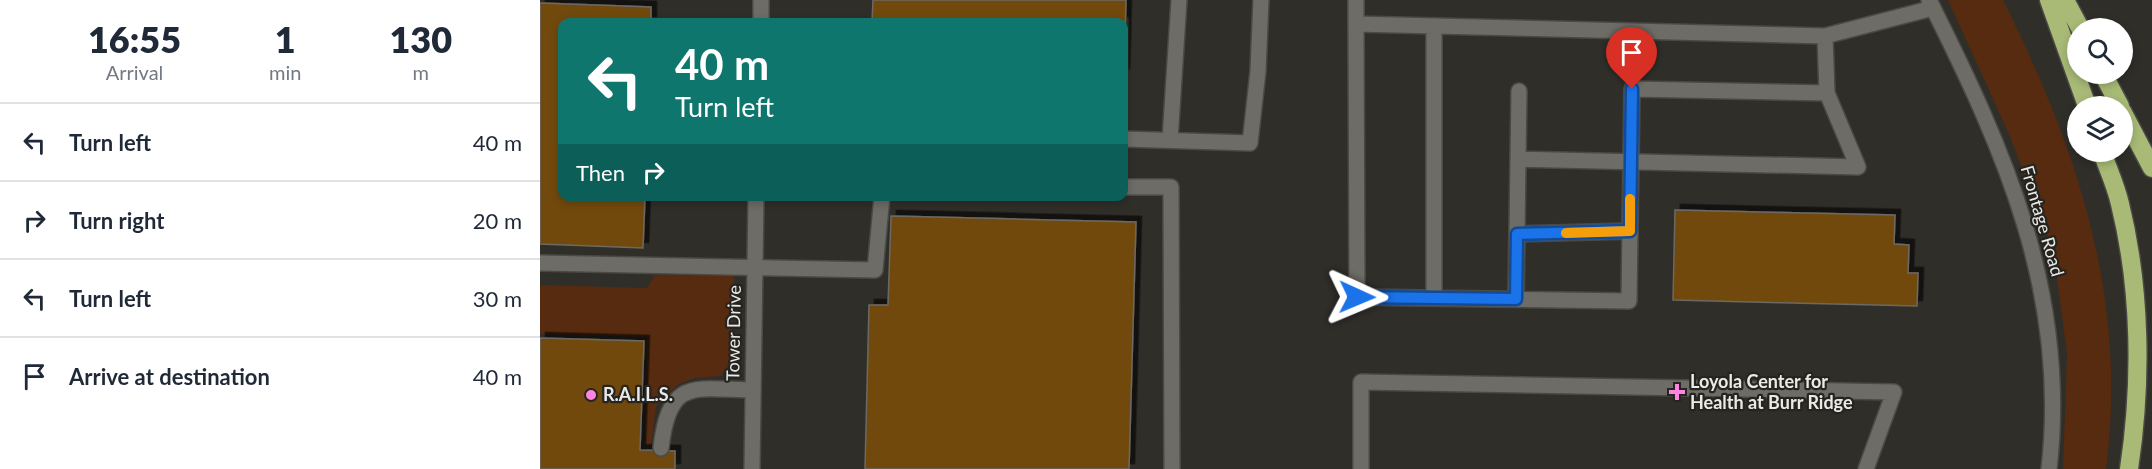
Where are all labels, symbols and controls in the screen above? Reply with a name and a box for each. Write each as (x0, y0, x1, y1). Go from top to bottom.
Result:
text: 16:55 (88, 17, 181, 61)
text: 1 (275, 17, 296, 61)
text: 130 (389, 17, 452, 61)
map controls (2067, 18, 2133, 162)
button: search (2067, 18, 2133, 84)
pin (1606, 27, 1657, 89)
icon: arrive (1615, 36, 1648, 69)
text: 40 m (675, 39, 769, 89)
icon: left (576, 42, 654, 120)
text: Arrival (106, 60, 163, 84)
text: min (269, 60, 301, 84)
text: m (412, 60, 429, 84)
text: Turn left (675, 90, 774, 123)
button: layers (2067, 96, 2133, 162)
icon: left (18, 126, 51, 159)
text: Turn left (69, 129, 151, 156)
text: 40 m (473, 129, 522, 156)
icon: right (637, 156, 670, 189)
text: Then (576, 159, 625, 186)
street label: Frontage Road (2017, 163, 2069, 279)
icon: right (18, 204, 51, 237)
text: Turn right (69, 207, 164, 234)
text: 20 m (473, 207, 522, 234)
position arrow (1325, 265, 1389, 329)
icon: left (18, 282, 51, 315)
text: Turn left (69, 285, 151, 312)
text: 30 m (473, 285, 522, 312)
street label: Tower Drive (721, 285, 745, 381)
icon: arrive (18, 360, 51, 393)
text: Arrive at destination (69, 363, 270, 390)
text: 40 m (473, 363, 522, 390)
place label: Loyola Center for Health at Burr Ridge (1690, 370, 1853, 413)
place label: R.A.I.L.S. (603, 383, 673, 405)
marker: Loyola Center for Health at Burr Ridge (1668, 383, 1686, 401)
marker: R.A.I.L.S. (584, 388, 598, 402)

